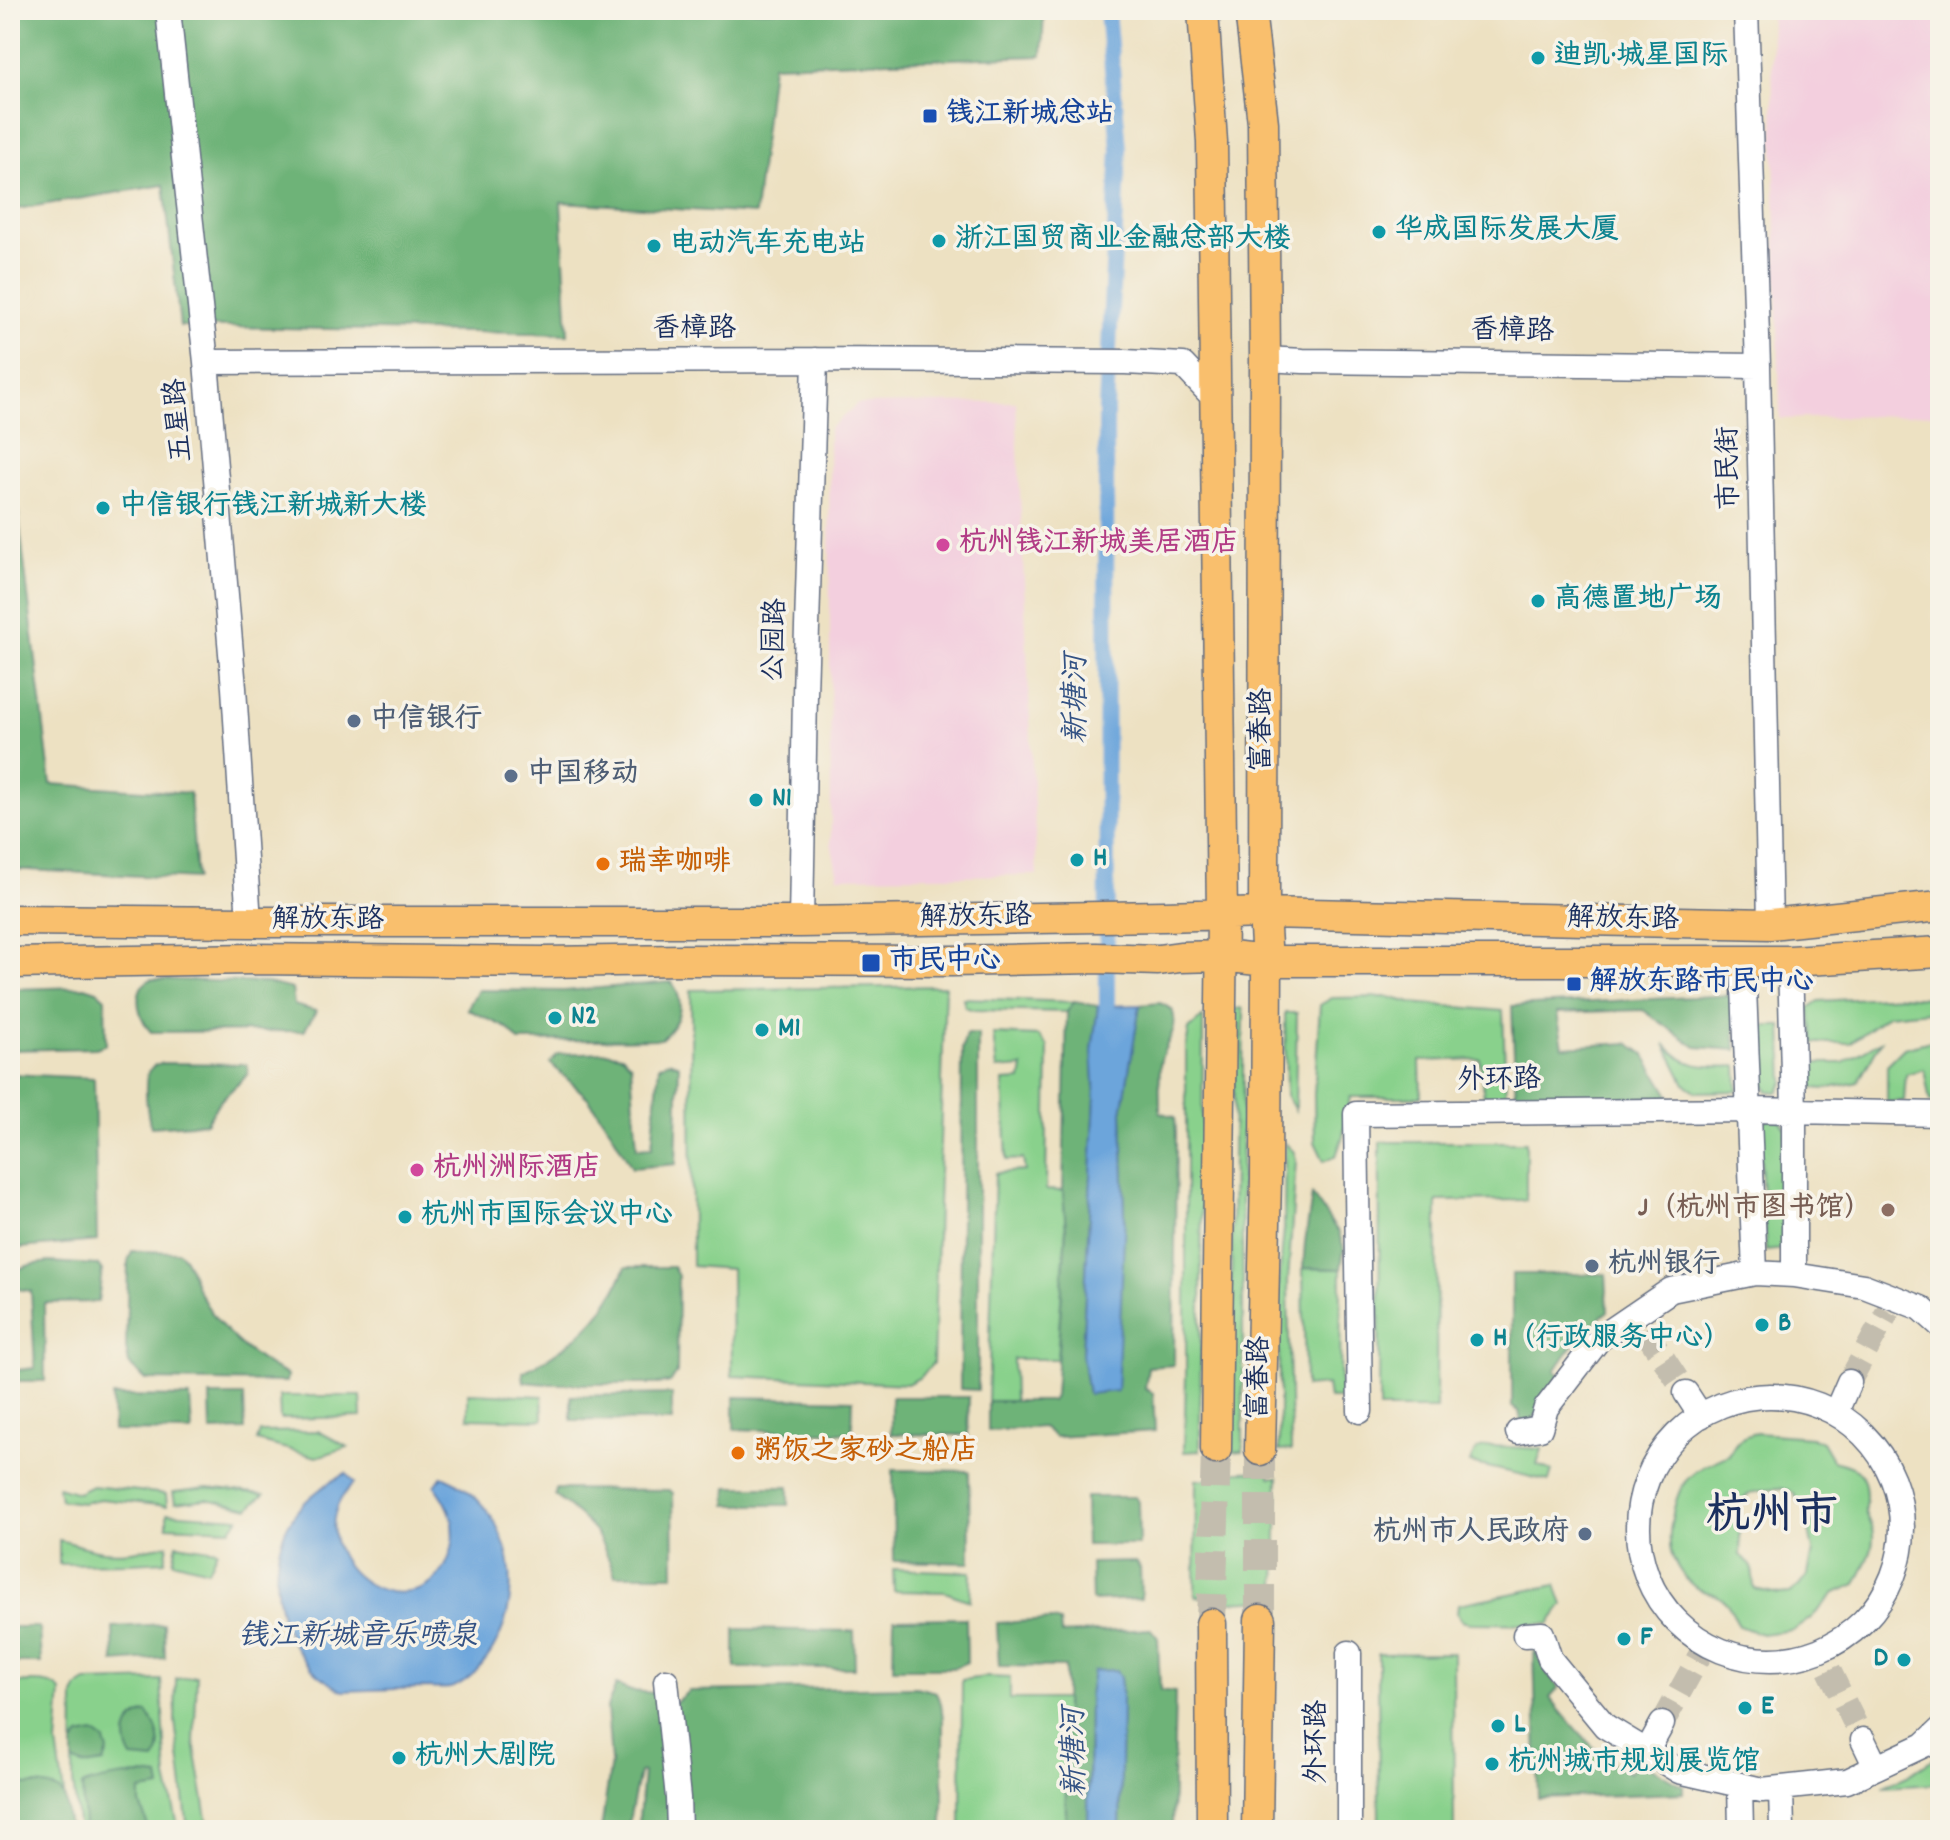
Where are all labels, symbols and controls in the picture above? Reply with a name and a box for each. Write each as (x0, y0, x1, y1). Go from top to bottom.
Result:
place label: 迪凯·城星国际 (1554, 38, 1728, 78)
marker: 迪凯·城星国际 (1529, 49, 1547, 67)
place label: 钱江新城总站 (946, 96, 1114, 136)
marker: 钱江新城总站 (921, 107, 939, 125)
place label: 华成国际发展大厦 (1395, 212, 1619, 252)
place label: 浙江国贸商业金融总部大楼 (955, 221, 1291, 261)
marker: 华成国际发展大厦 (1370, 223, 1388, 241)
place label: 电动汽车充电站 (670, 226, 866, 266)
marker: 浙江国贸商业金融总部大楼 (930, 232, 948, 250)
marker: 电动汽车充电站 (645, 237, 663, 255)
street label: 香樟路 (652, 311, 736, 351)
street label: 香樟路 (1470, 312, 1554, 354)
street label: 五星路 (157, 376, 205, 464)
street label: 市民街 (1710, 426, 1752, 510)
place label: 中信银行钱江新城新大楼 (119, 488, 427, 528)
marker: 中信银行钱江新城新大楼 (94, 499, 112, 517)
place label: 杭州钱江新城美居酒店 (959, 525, 1239, 565)
marker: 杭州钱江新城美居酒店 (934, 536, 952, 554)
place label: 高德置地广场 (1554, 581, 1722, 621)
marker: 高德置地广场 (1529, 592, 1547, 610)
street label: 公园路 (756, 597, 798, 683)
water label: 新塘河 (1057, 649, 1100, 744)
street label: 富春路 (1244, 688, 1284, 772)
place label: 中信银行 (370, 701, 482, 741)
marker: 中信银行 (345, 712, 363, 730)
place label: 中国移动 (527, 756, 639, 796)
marker: 中国移动 (502, 767, 520, 785)
place label: N1 (772, 780, 792, 820)
marker: N1 (747, 791, 765, 809)
place label: H (1093, 840, 1107, 880)
place label: 瑞幸咖啡 (619, 844, 731, 884)
marker: H (1068, 851, 1086, 869)
marker: 瑞幸咖啡 (594, 855, 612, 873)
street label: 解放东路 (920, 898, 1032, 940)
street label: 解放东路 (1567, 900, 1679, 942)
street label: 解放东路 (272, 902, 384, 942)
place label: 市民中心 (889, 943, 1001, 983)
marker: 市民中心 (860, 952, 882, 974)
place label: 解放东路市民中心 (1590, 964, 1814, 1004)
marker: 解放东路市民中心 (1565, 975, 1583, 993)
place label: N2 (571, 998, 597, 1038)
marker: N2 (546, 1009, 564, 1027)
place label: M1 (778, 1010, 801, 1050)
marker: M1 (753, 1021, 771, 1039)
street label: 外环路 (1457, 1061, 1541, 1103)
place label: 杭州洲际酒店 (433, 1150, 601, 1190)
marker: 杭州洲际酒店 (408, 1161, 426, 1179)
place label: J（杭州市图书馆） (1638, 1190, 1872, 1230)
place label: 杭州市国际会议中心 (421, 1197, 673, 1237)
marker: J（杭州市图书馆） (1879, 1201, 1897, 1219)
marker: 杭州市国际会议中心 (396, 1208, 414, 1226)
place label: 杭州银行 (1608, 1246, 1720, 1286)
marker: 杭州银行 (1583, 1257, 1601, 1275)
place label: B (1778, 1305, 1791, 1345)
marker: B (1753, 1316, 1771, 1334)
place label: H（行政服务中心） (1493, 1320, 1731, 1360)
marker: H（行政服务中心） (1468, 1331, 1486, 1349)
street label: 富春路 (1240, 1336, 1282, 1420)
place label: 粥饭之家砂之船店 (754, 1433, 978, 1473)
marker: 粥饭之家砂之船店 (729, 1444, 747, 1462)
district label: 杭州市 (1706, 1487, 1838, 1550)
place label: 杭州市人民政府 (1373, 1514, 1569, 1554)
marker: 杭州市人民政府 (1576, 1525, 1594, 1543)
water label: 钱江新城音乐喷泉 (238, 1617, 478, 1660)
place label: F (1640, 1619, 1653, 1659)
marker: F (1615, 1630, 1633, 1648)
place label: D (1874, 1640, 1889, 1680)
marker: D (1895, 1651, 1913, 1669)
place label: E (1761, 1688, 1774, 1728)
marker: E (1736, 1699, 1754, 1717)
street label: 外环路 (1299, 1700, 1339, 1784)
water label: 新塘河 (1055, 1702, 1099, 1797)
place label: L (1514, 1706, 1526, 1746)
marker: L (1489, 1717, 1507, 1735)
place label: 杭州大剧院 (415, 1738, 555, 1778)
place label: 杭州城市规划展览馆 (1508, 1744, 1760, 1784)
marker: 杭州大剧院 (390, 1749, 408, 1767)
marker: 杭州城市规划展览馆 (1483, 1755, 1501, 1773)

